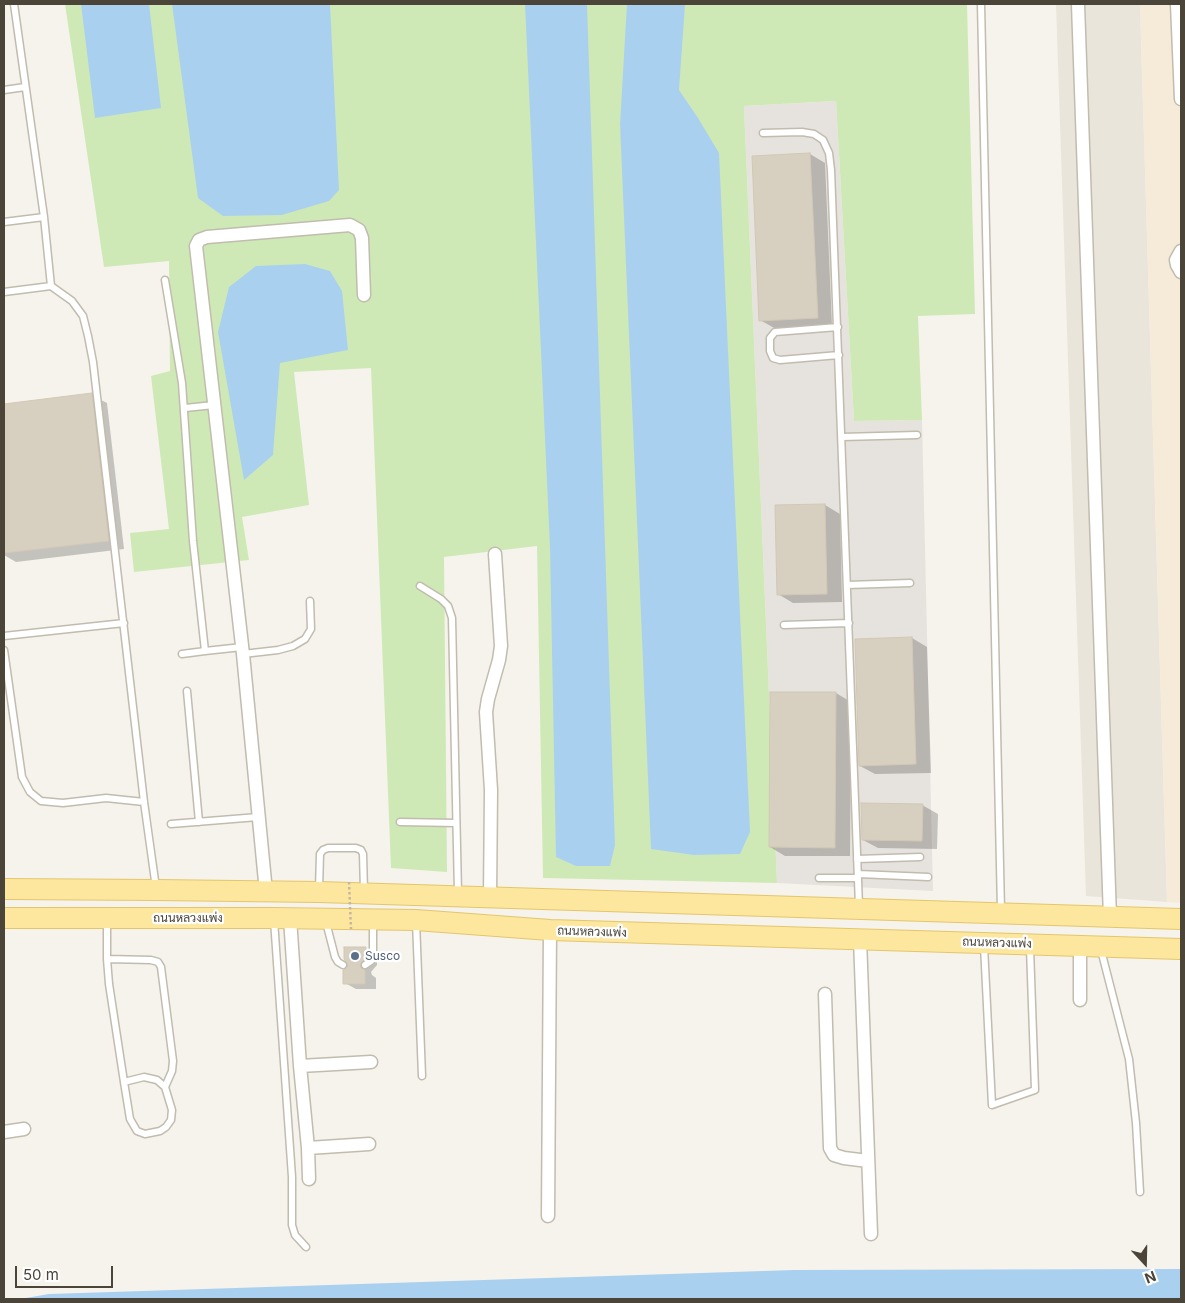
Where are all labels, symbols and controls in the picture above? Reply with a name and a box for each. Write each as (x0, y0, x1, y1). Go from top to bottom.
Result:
street label: ถนนหลวงแพ่ง (153, 911, 223, 925)
street label: ถนนหลวงแพ่ง (557, 924, 627, 940)
street label: ถนนหลวงแพ่ง (962, 935, 1032, 951)
place label: Susco (365, 949, 400, 963)
marker: Susco (349, 950, 361, 962)
north arrow (1120, 1238, 1170, 1288)
scale bar (18, 1256, 115, 1288)
text: 50 m (23, 1265, 59, 1284)
text: N (1143, 1268, 1159, 1287)

